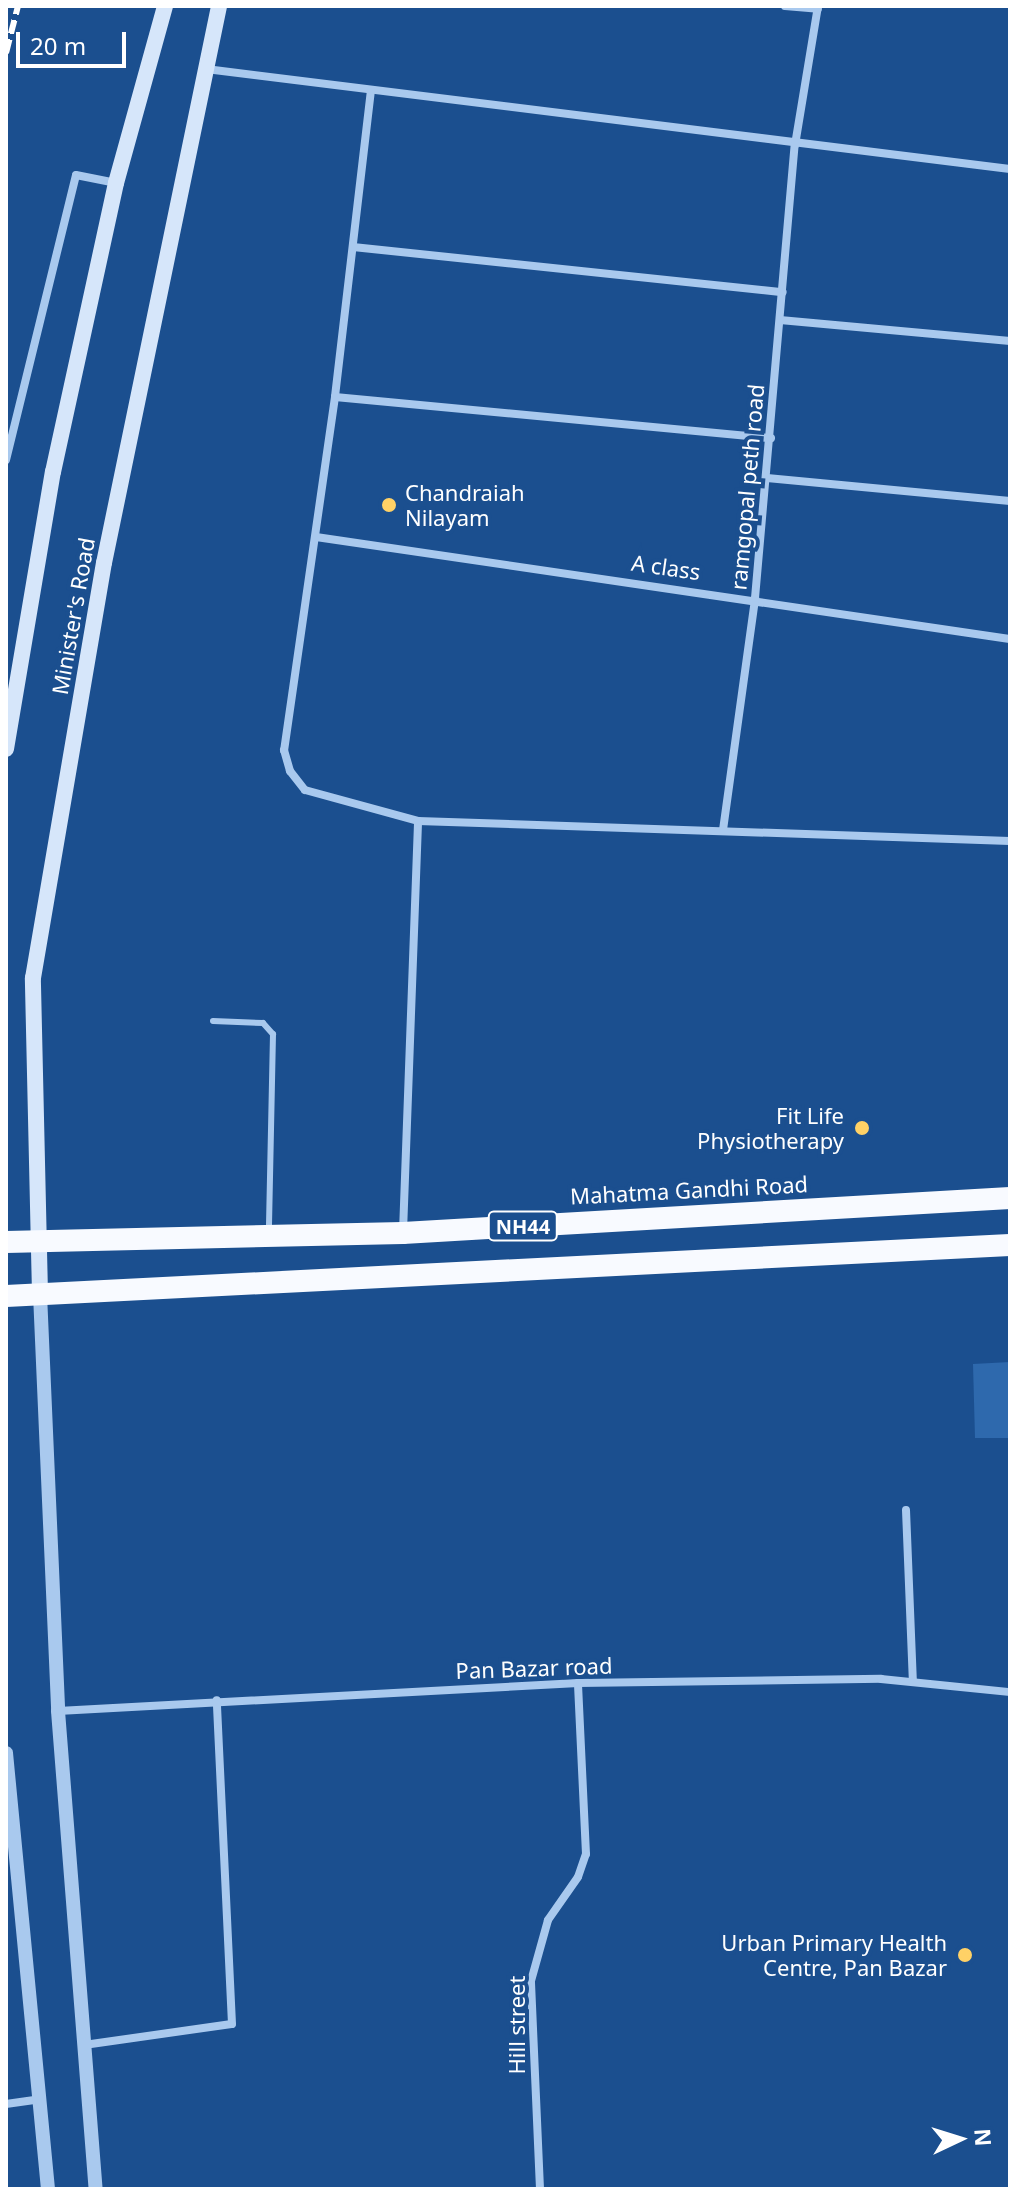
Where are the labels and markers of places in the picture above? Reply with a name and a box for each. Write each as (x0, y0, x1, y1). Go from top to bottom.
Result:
place label: Chandraiah Nilayam (405, 479, 525, 530)
marker: Chandraiah Nilayam (380, 496, 398, 514)
place label: Fit Life Physiotherapy (697, 1102, 844, 1154)
marker: Fit Life Physiotherapy (851, 1117, 873, 1139)
place label: Urban Primary Health Centre, Pan Bazar (721, 1929, 947, 1980)
marker: Urban Primary Health Centre, Pan Bazar (954, 1944, 976, 1966)

